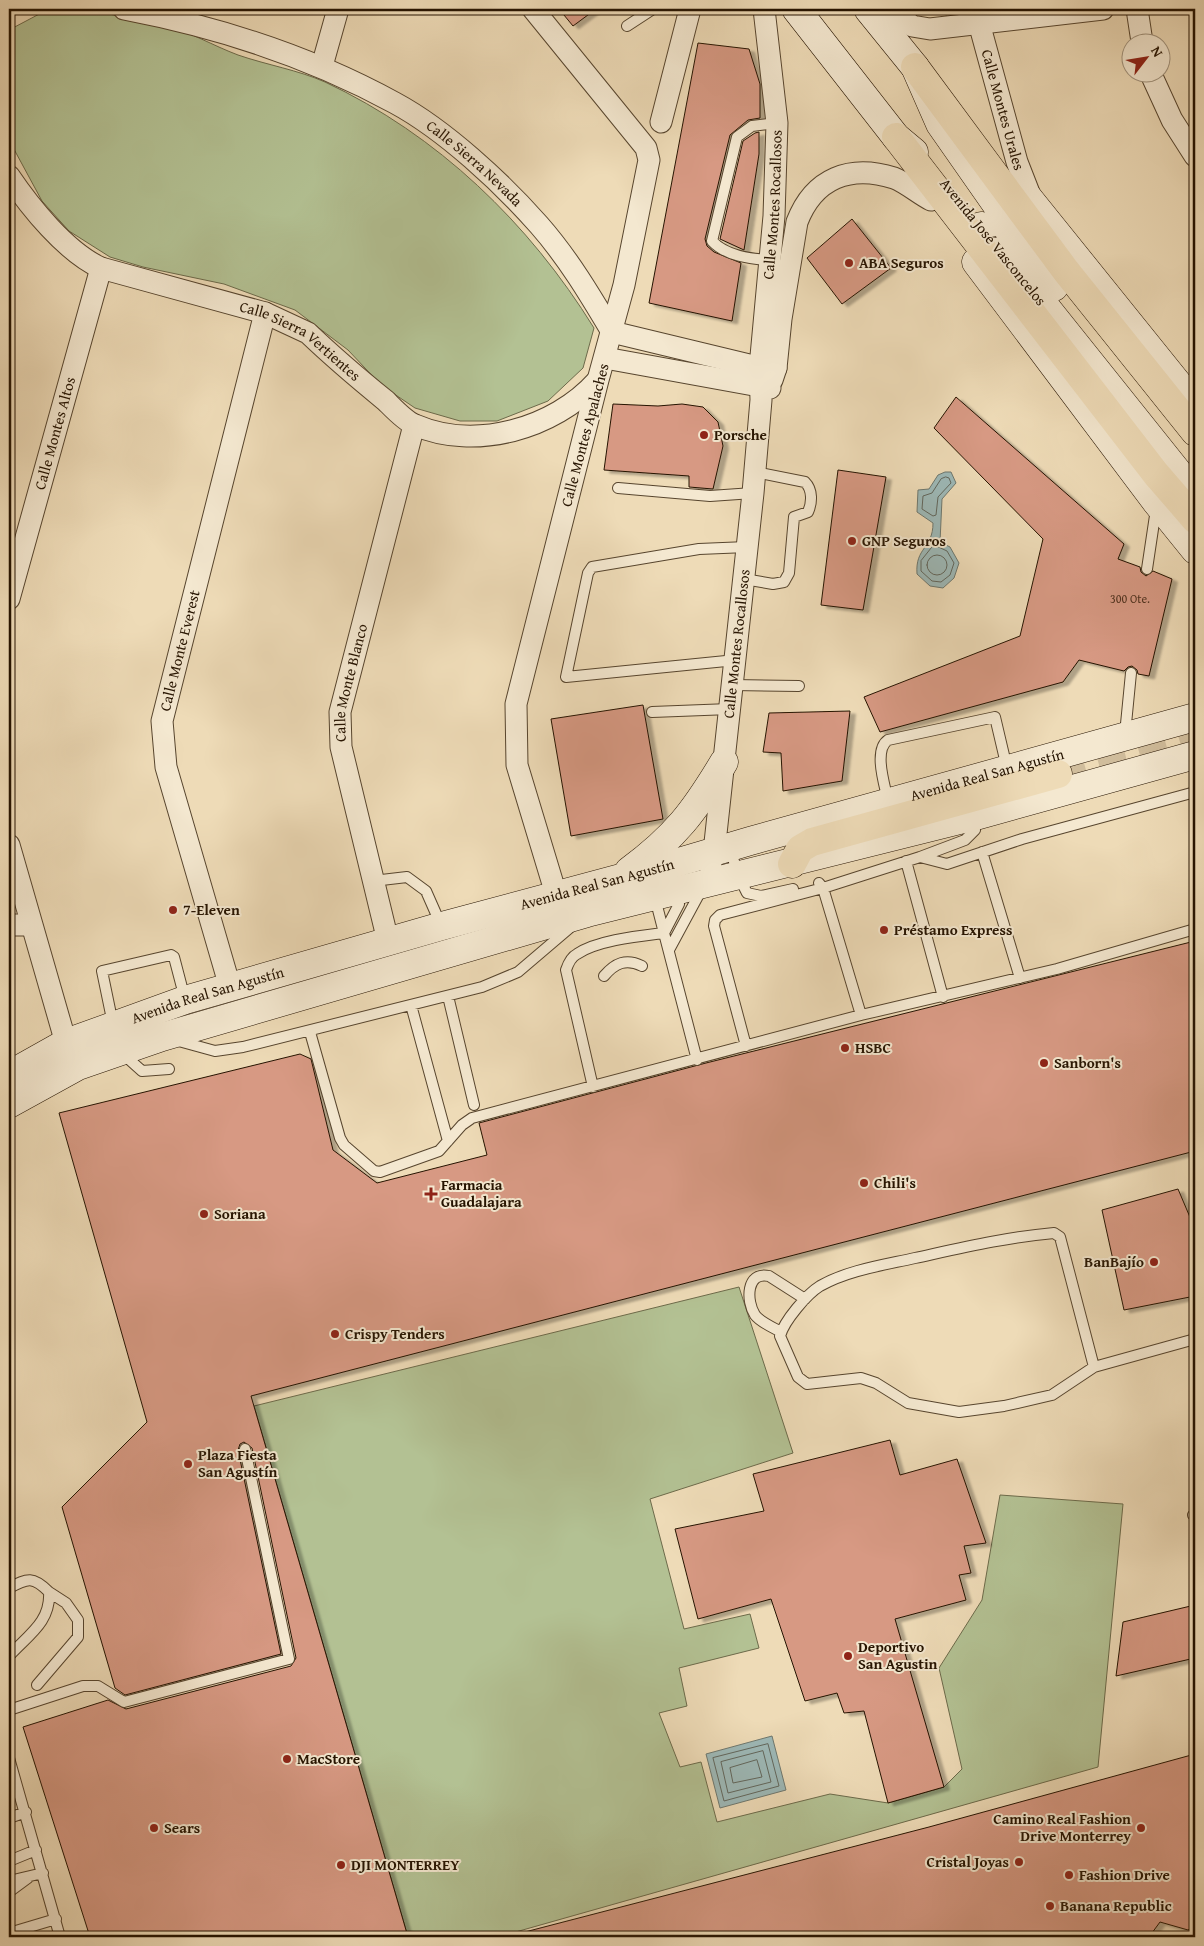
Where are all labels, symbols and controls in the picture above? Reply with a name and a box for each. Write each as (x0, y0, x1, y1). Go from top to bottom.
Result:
north arrow (1122, 32, 1172, 82)
text: N (1146, 42, 1168, 61)
street label: Calle Montes Urales (977, 47, 1030, 173)
street label: Calle Sierra Nevada (422, 115, 528, 211)
street label: Calle Montes Rocallosos (757, 129, 787, 280)
street label: Avenida José Vasconcelos (935, 174, 1051, 310)
place label: ABA Seguros (859, 252, 944, 273)
marker: ABA Seguros (843, 257, 855, 269)
street label: Calle Sierra Vertientes (237, 296, 365, 386)
street label: Calle Montes Apalaches (555, 361, 614, 509)
street label: Calle Montes Altos (29, 374, 80, 492)
place label: Porsche (714, 424, 767, 445)
marker: Porsche (698, 429, 710, 441)
place label: GNP Seguros (862, 530, 946, 551)
marker: GNP Seguros (846, 535, 858, 547)
street label: Calle Montes Rocallosos (718, 568, 755, 719)
street label: Calle Monte Everest (154, 587, 205, 713)
house number: 300 Ote. (1110, 590, 1150, 607)
street label: Calle Monte Blanco (329, 621, 372, 742)
street label: Avenida Real San Agustín (908, 743, 1067, 806)
street label: Avenida Real San Agustín (518, 853, 677, 915)
place label: 7-Eleven (183, 899, 240, 920)
marker: 7-Eleven (167, 904, 179, 916)
place label: Préstamo Express (894, 919, 1012, 940)
marker: Préstamo Express (878, 924, 890, 936)
street label: Avenida Real San Agustín (128, 961, 287, 1029)
place label: HSBC (855, 1037, 891, 1058)
marker: HSBC (839, 1042, 851, 1054)
place label: Sanborn's (1054, 1052, 1121, 1073)
marker: Sanborn's (1038, 1057, 1050, 1069)
place label: Chili's (874, 1172, 916, 1193)
place label: Farmacia Guadalajara (441, 1174, 522, 1212)
marker: Chili's (858, 1177, 870, 1189)
marker: Farmacia Guadalajara (425, 1188, 437, 1200)
place label: Soriana (214, 1203, 266, 1224)
marker: Soriana (198, 1208, 210, 1220)
place label: BanBajío (1084, 1251, 1144, 1272)
marker: BanBajío (1148, 1256, 1160, 1268)
place label: Crispy Tenders (345, 1323, 445, 1344)
marker: Crispy Tenders (329, 1328, 341, 1340)
place label: Plaza Fiesta San Agustín (198, 1444, 278, 1482)
marker: Plaza Fiesta San Agustín (182, 1458, 194, 1470)
place label: Deportivo San Agustin (858, 1636, 938, 1674)
marker: Deportivo San Agustin (842, 1650, 854, 1662)
place label: MacStore (297, 1748, 360, 1769)
marker: MacStore (281, 1753, 293, 1765)
place label: Camino Real Fashion Drive Monterrey (993, 1808, 1131, 1846)
place label: Sears (164, 1817, 200, 1838)
marker: Sears (148, 1822, 160, 1834)
marker: Camino Real Fashion Drive Monterrey (1135, 1822, 1147, 1834)
place label: Cristal Joyas (926, 1851, 1009, 1872)
place label: DJI MONTERREY (351, 1854, 460, 1875)
marker: Cristal Joyas (1013, 1856, 1025, 1868)
marker: DJI MONTERREY (335, 1859, 347, 1871)
place label: Fashion Drive (1079, 1864, 1170, 1885)
marker: Fashion Drive (1063, 1869, 1075, 1881)
place label: Banana Republic (1060, 1895, 1172, 1916)
marker: Banana Republic (1044, 1900, 1056, 1912)

